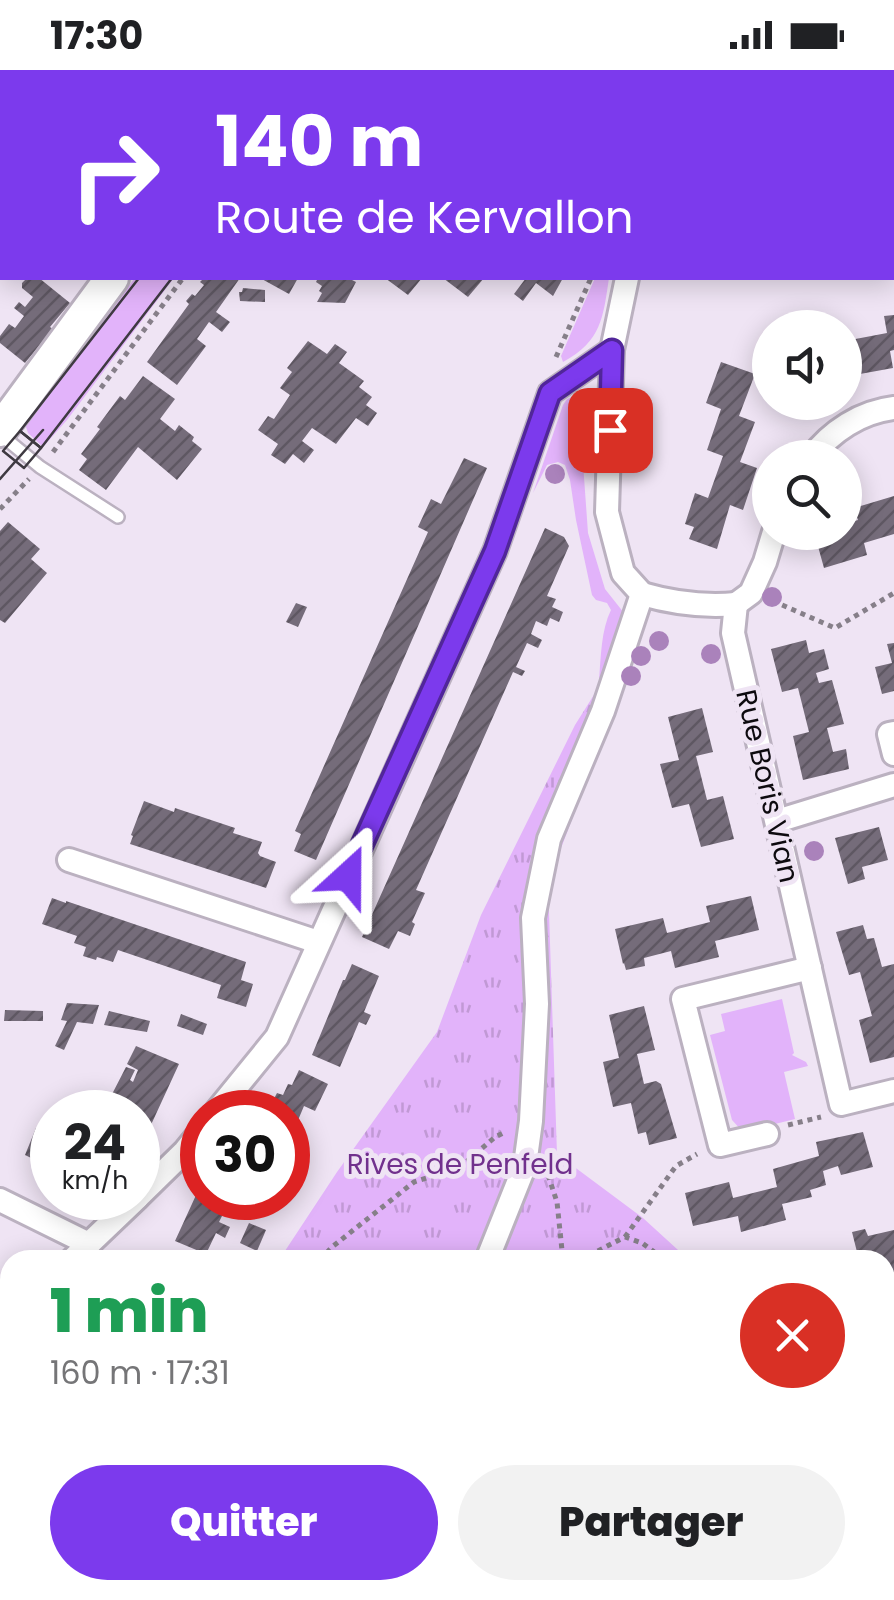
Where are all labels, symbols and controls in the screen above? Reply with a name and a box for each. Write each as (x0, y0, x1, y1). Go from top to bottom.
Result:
text: 17:30 (50, 9, 143, 62)
text: 140 m (215, 92, 423, 191)
icon: right (50, 110, 180, 240)
text: Route de Kervallon (215, 186, 634, 249)
map controls (752, 310, 862, 550)
button: sound (752, 310, 862, 420)
pin (568, 388, 653, 473)
icon: arrive (583, 403, 638, 458)
button: search (752, 440, 862, 550)
street label: Rue Boris Vian (726, 686, 809, 886)
position arrow (296, 824, 400, 928)
speed limit sign: 30 (180, 1090, 310, 1220)
text: 24 (64, 1107, 126, 1178)
park label: Rives de Penfeld (347, 1145, 573, 1184)
text: km/h (62, 1163, 128, 1198)
text: 1 min (50, 1269, 208, 1353)
button: close (740, 1283, 845, 1388)
text: 160 m · 17:31 (50, 1350, 230, 1395)
button: Quitter (50, 1465, 438, 1580)
button: Partager (458, 1465, 845, 1580)

